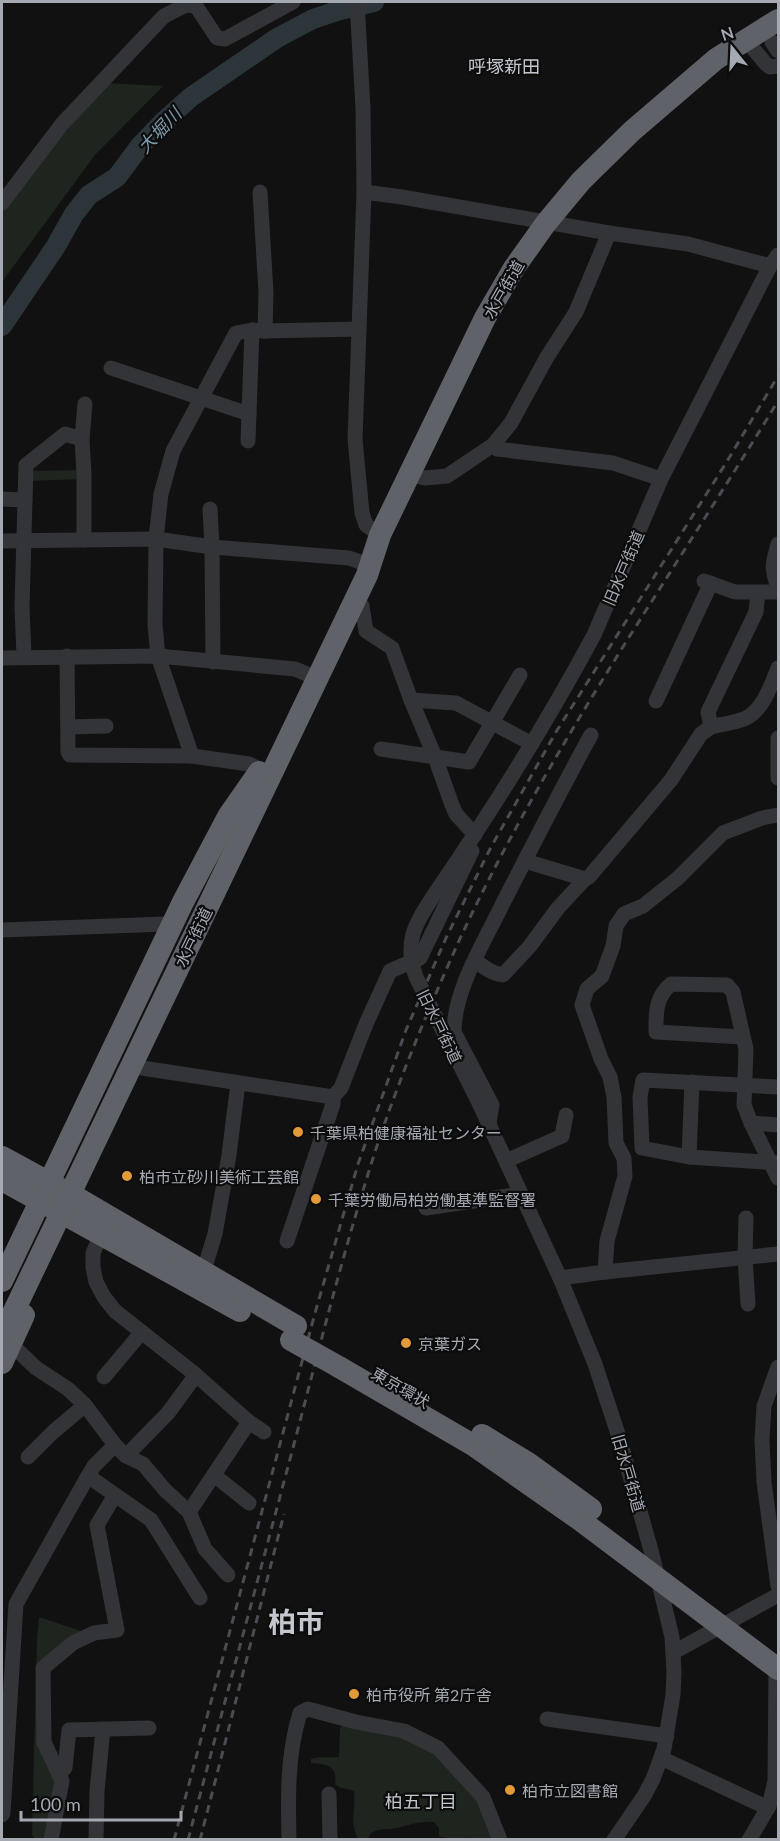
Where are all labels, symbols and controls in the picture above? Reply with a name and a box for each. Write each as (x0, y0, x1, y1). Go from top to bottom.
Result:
north arrow (702, 18, 762, 78)
text: N (718, 22, 736, 44)
district label: 呼塚新田 (468, 55, 540, 77)
water label: 大堀川 (133, 101, 187, 157)
street label: 水戸街道 (479, 257, 527, 321)
street label: 旧水戸街道 (599, 527, 647, 609)
street label: 水戸街道 (170, 904, 216, 970)
street label: 旧水戸街道 (414, 986, 466, 1066)
place label: 千葉県柏健康福祉センター (310, 1123, 502, 1142)
marker: 千葉県柏健康福祉センター (291, 1125, 305, 1139)
place label: 柏市立砂川美術工芸館 (139, 1167, 299, 1186)
marker: 柏市立砂川美術工芸館 (120, 1169, 134, 1183)
place label: 千葉労働局柏労働基準監督署 (328, 1190, 536, 1209)
marker: 千葉労働局柏労働基準監督署 (309, 1192, 323, 1206)
place label: 京葉ガス (418, 1334, 482, 1353)
marker: 京葉ガス (399, 1336, 413, 1350)
street label: 東京環状 (369, 1363, 433, 1411)
street label: 旧水戸街道 (609, 1432, 649, 1514)
district label: 柏市 (268, 1604, 324, 1638)
place label: 柏市役所 第2庁舎 (366, 1685, 491, 1704)
marker: 柏市役所 第2庁舎 (347, 1687, 361, 1701)
place label: 柏市立図書館 (522, 1781, 618, 1800)
marker: 柏市立図書館 (503, 1783, 517, 1797)
scale bar (21, 1784, 182, 1822)
district label: 柏五丁目 (385, 1790, 457, 1812)
text: 100 m (30, 1793, 81, 1815)

